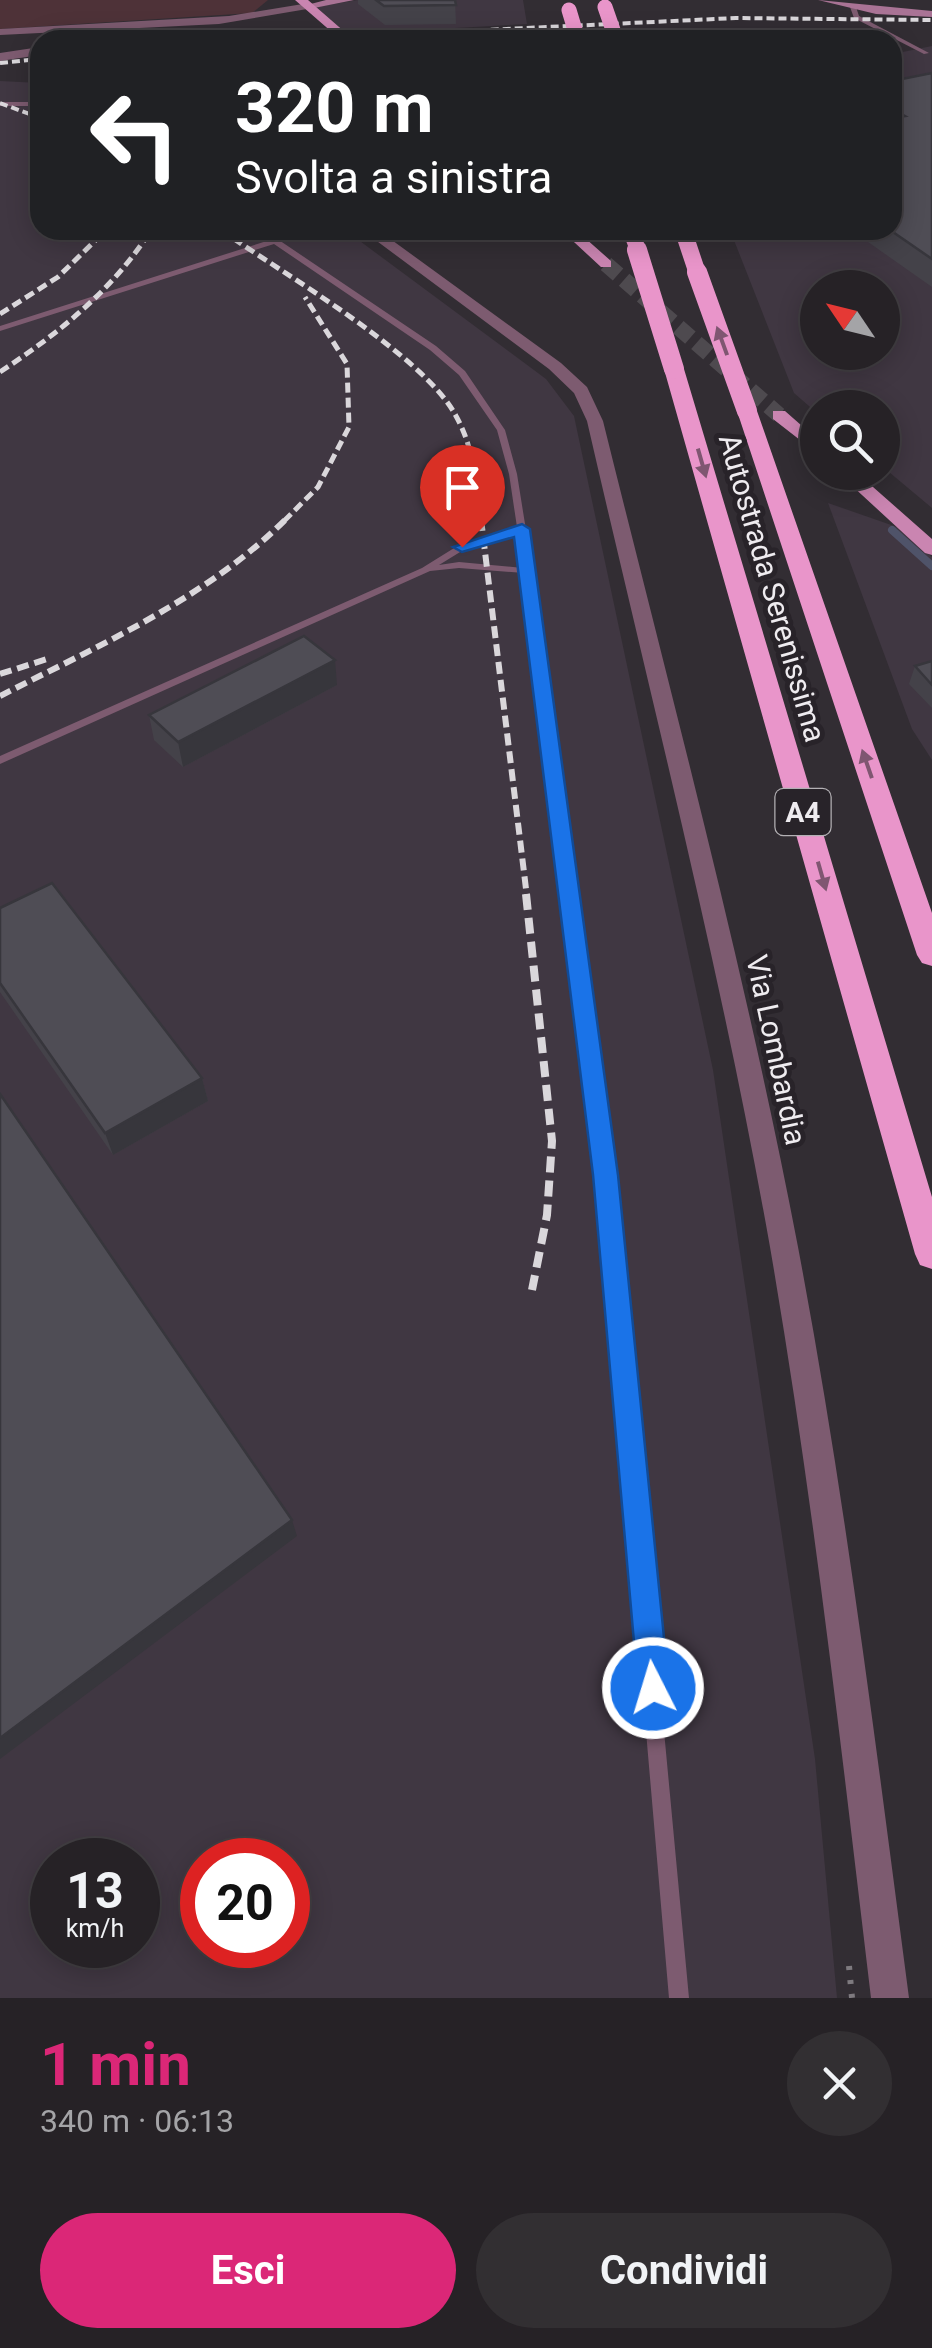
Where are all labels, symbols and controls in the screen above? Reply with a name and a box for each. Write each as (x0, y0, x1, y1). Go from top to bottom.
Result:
text: 320 m (235, 67, 434, 149)
icon: left (70, 70, 200, 200)
text: Svolta a sinistra (235, 151, 553, 204)
north arrow (800, 270, 900, 370)
map controls (800, 270, 900, 490)
one-way arrow (714, 326, 729, 356)
button: search (800, 390, 900, 490)
street label: Autostrada Serenissima (712, 430, 833, 746)
pin (420, 445, 505, 548)
one-way arrow (694, 448, 710, 479)
icon: arrive (435, 460, 490, 515)
one-way arrow (858, 748, 873, 778)
road number: A4 (776, 789, 830, 835)
one-way arrow (815, 861, 830, 892)
street label: Via Lombardia (739, 952, 814, 1148)
position arrow (601, 1636, 705, 1740)
speed limit sign: 20 (180, 1838, 310, 1968)
text: 13 (66, 1862, 124, 1920)
text: km/h (66, 1914, 124, 1943)
text: 1 min (40, 2029, 191, 2100)
button: close (787, 2031, 892, 2136)
text: 340 m · 06:13 (40, 2102, 234, 2140)
button: Esci (40, 2213, 456, 2328)
button: Condividi (476, 2213, 892, 2328)

